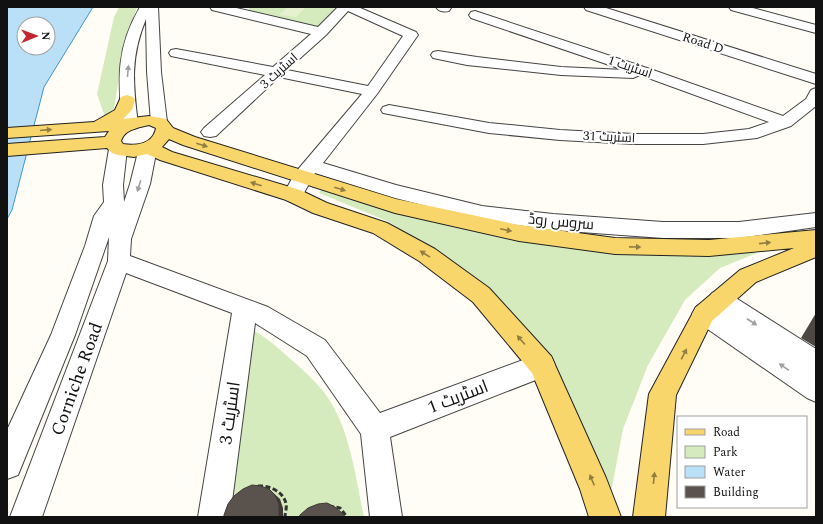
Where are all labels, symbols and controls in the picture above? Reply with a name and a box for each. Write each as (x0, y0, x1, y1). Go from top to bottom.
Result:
north arrow (16, 16, 56, 56)
street label: Road D (680, 27, 726, 59)
text: N (37, 31, 54, 40)
street label: اسٹریٹ 3 (255, 48, 303, 94)
street label: اسٹریٹ 1 (605, 50, 655, 84)
one-way arrow (124, 65, 131, 77)
one-way arrow (40, 126, 52, 133)
street label: اسٹریٹ 31 (582, 126, 636, 148)
one-way arrow (196, 142, 208, 148)
one-way arrow (136, 180, 142, 192)
one-way arrow (250, 181, 262, 187)
one-way arrow (334, 186, 346, 192)
street label: سروس روڈ (527, 208, 595, 236)
one-way arrow (500, 228, 513, 234)
one-way arrow (759, 240, 771, 246)
one-way arrow (629, 243, 641, 250)
one-way arrow (419, 251, 431, 258)
one-way arrow (746, 318, 758, 325)
street label: Corniche Road (44, 319, 110, 439)
one-way arrow (517, 336, 526, 345)
one-way arrow (680, 348, 687, 359)
one-way arrow (778, 364, 789, 371)
street label: اسٹریٹ 1 (424, 373, 492, 421)
street label: اسٹریٹ 3 (212, 380, 248, 446)
legend (677, 416, 807, 508)
text: Road (713, 423, 740, 442)
text: Park (713, 443, 738, 462)
text: Water (713, 463, 745, 482)
one-way arrow (651, 472, 657, 484)
one-way arrow (588, 474, 594, 486)
text: Building (713, 483, 759, 502)

